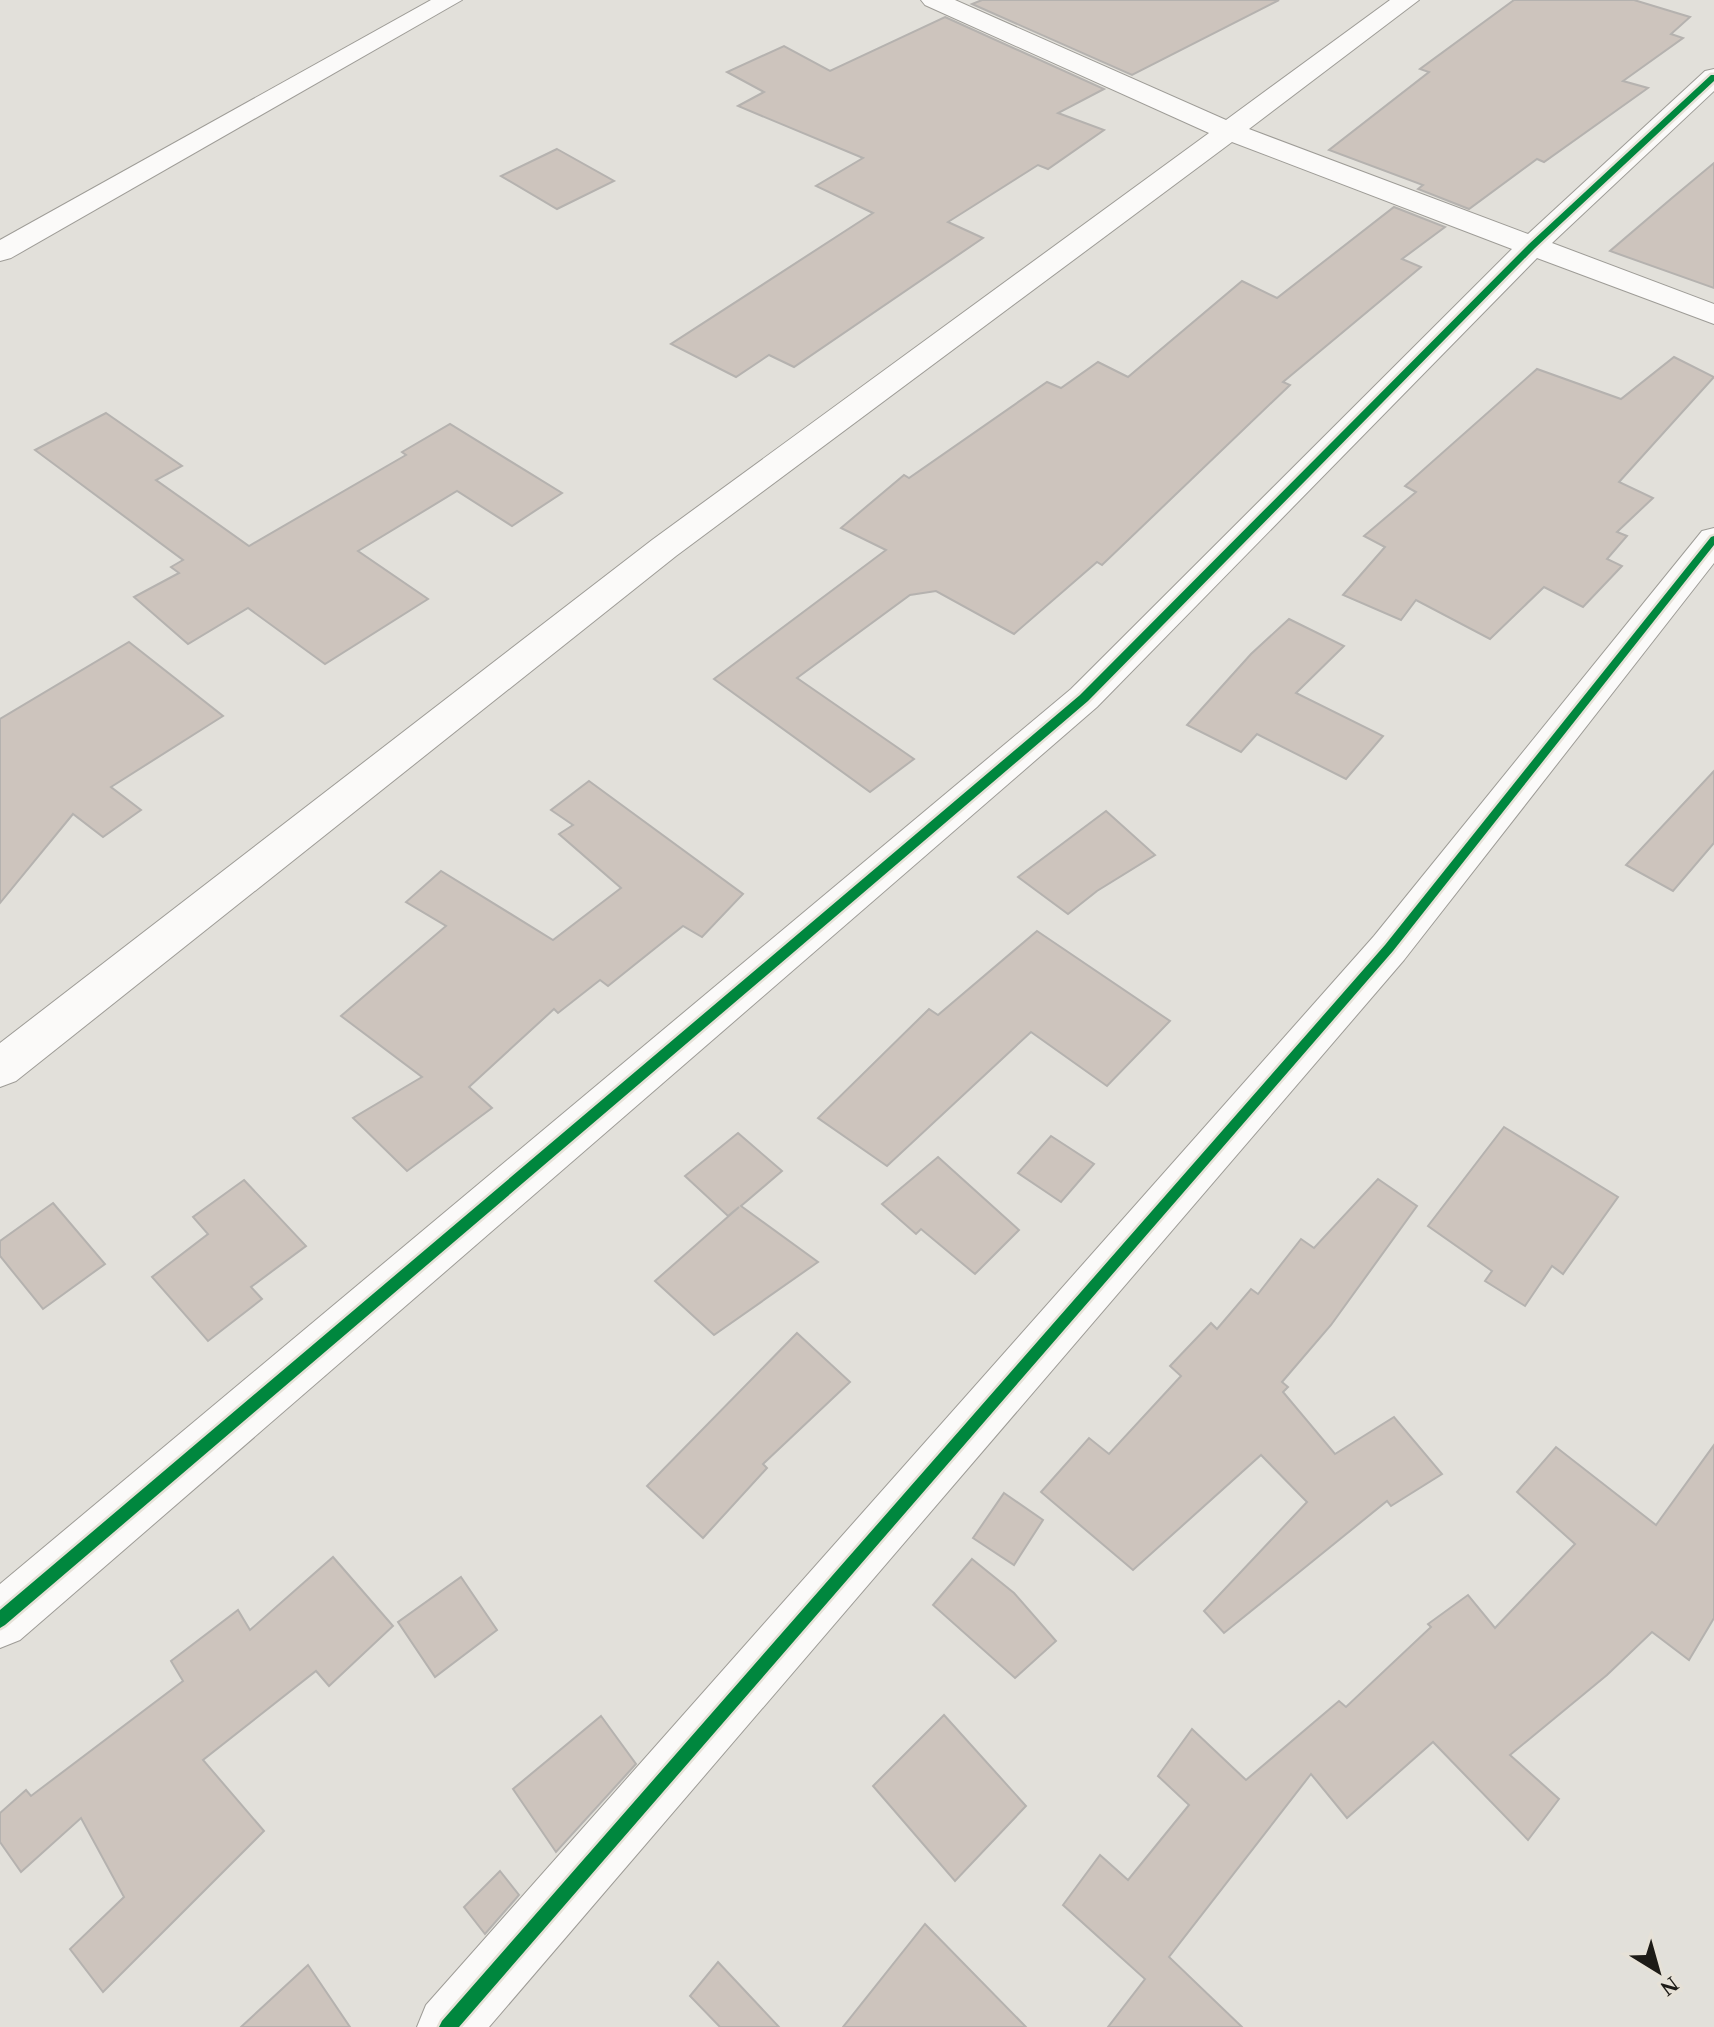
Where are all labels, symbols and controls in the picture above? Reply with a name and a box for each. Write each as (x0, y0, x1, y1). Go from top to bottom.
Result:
north arrow (1618, 1931, 1698, 2011)
text: N (1656, 1972, 1684, 2001)

